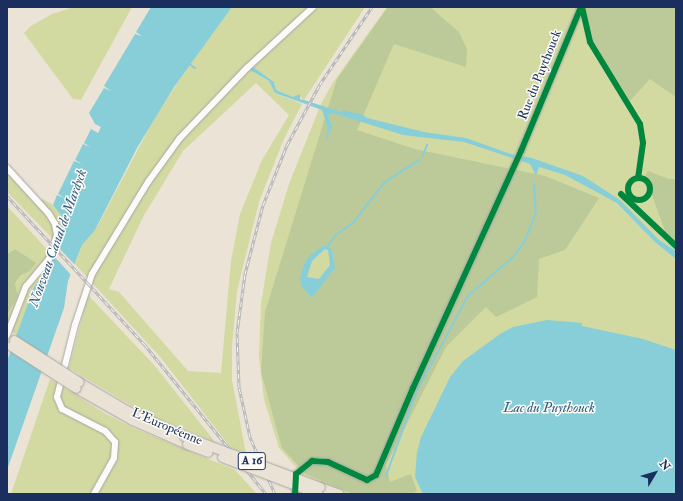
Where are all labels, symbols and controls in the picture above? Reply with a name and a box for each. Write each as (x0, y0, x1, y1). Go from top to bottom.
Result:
street label: Rue du Puythouck (515, 28, 565, 122)
water label: Nouveau Canal de Mardyck (25, 167, 91, 309)
water label: Lac du Puythouck (503, 400, 595, 416)
street label: L'Européenne (129, 405, 205, 449)
road number: A 16 (237, 451, 267, 471)
north arrow (635, 453, 675, 493)
text: N (657, 457, 673, 473)

